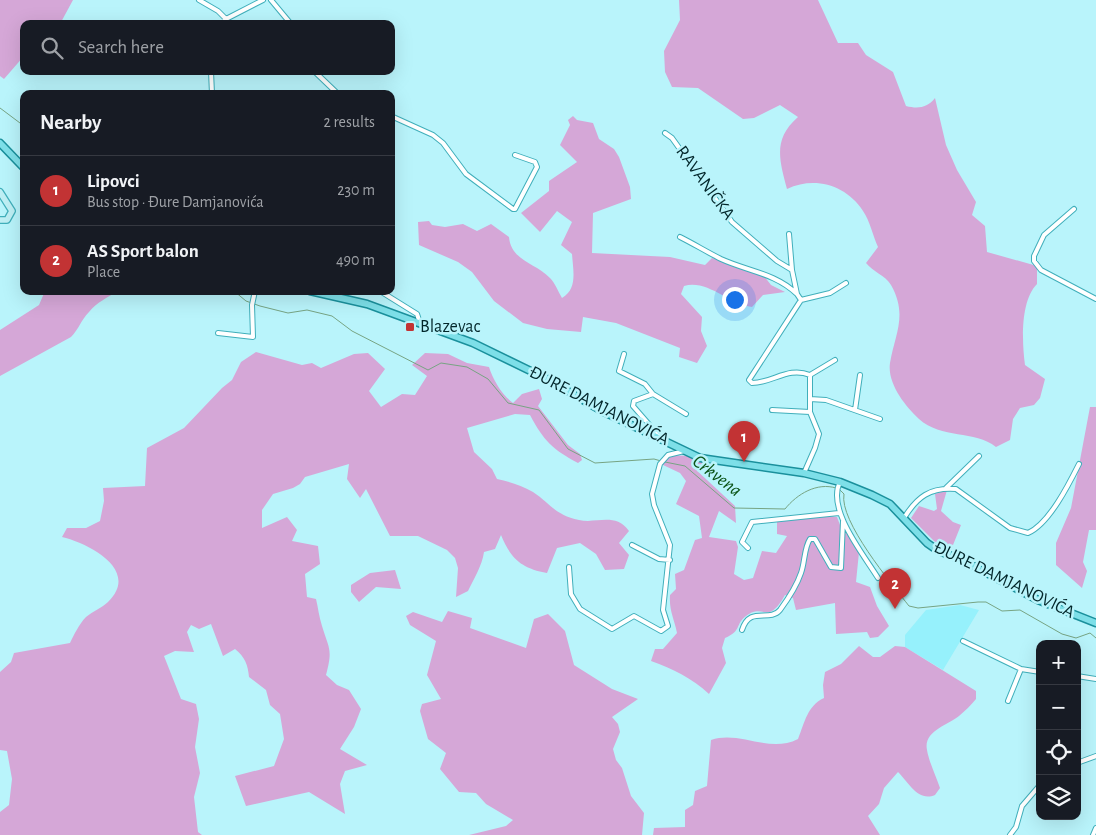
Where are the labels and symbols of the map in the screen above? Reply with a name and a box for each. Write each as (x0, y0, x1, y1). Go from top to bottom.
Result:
street label: RAVANIČKA (672, 141, 740, 224)
your location (722, 287, 748, 313)
place label: Blazevac (420, 318, 481, 336)
marker: Blazevac (404, 321, 416, 333)
street label: ĐURE DAMJANOVIĆA (526, 360, 674, 449)
pin: 1 (728, 421, 760, 462)
water label: Crkvena (689, 452, 745, 500)
street label: ĐURE DAMJANOVIĆA (931, 535, 1079, 622)
pin: 2 (879, 568, 911, 609)

